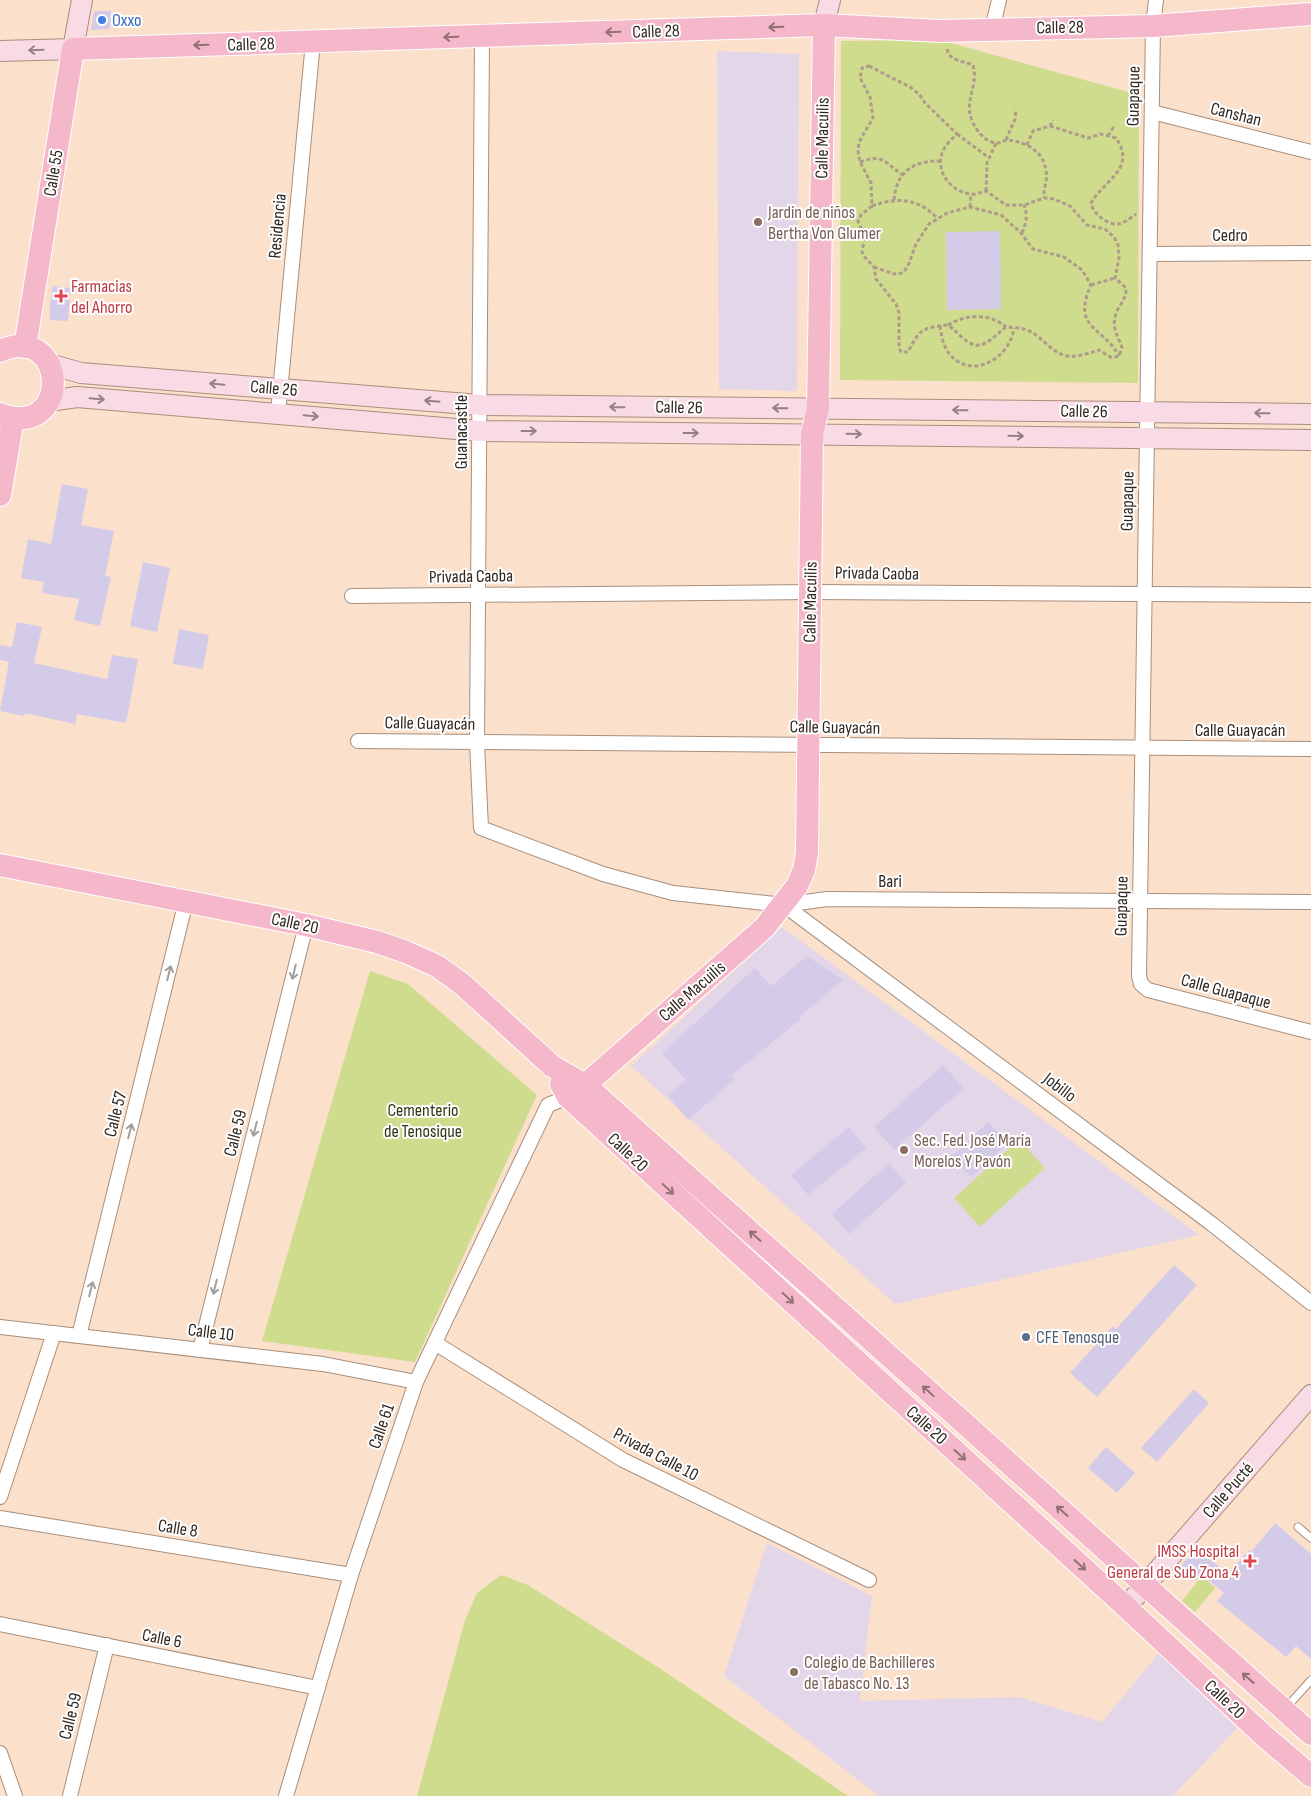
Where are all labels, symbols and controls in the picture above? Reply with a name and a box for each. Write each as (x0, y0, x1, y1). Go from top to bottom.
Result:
place label: Oxxo (112, 10, 142, 31)
marker: Oxxo (96, 14, 108, 26)
street label: Calle 28 (1036, 17, 1084, 38)
street label: Calle 28 (632, 20, 680, 43)
one-way arrow (768, 22, 784, 32)
one-way arrow (605, 27, 622, 37)
one-way arrow (443, 32, 459, 42)
street label: Calle 28 (227, 33, 275, 56)
one-way arrow (193, 40, 210, 50)
one-way arrow (29, 46, 45, 55)
street label: Guapaque (1122, 66, 1145, 126)
street label: Calle Macuilis (811, 97, 834, 179)
street label: Canshan (1208, 98, 1264, 131)
street label: Calle 55 (39, 148, 68, 198)
street label: Residencia (264, 193, 291, 259)
place label: Jardín de niños Bertha Von Glumer (767, 202, 881, 244)
marker: Jardín de niños Bertha Von Glumer (752, 216, 764, 228)
street label: Cedro (1212, 225, 1248, 246)
place label: Farmacias del Ahorro (71, 276, 133, 318)
marker: Farmacias del Ahorro (55, 290, 67, 302)
street label: Calle 26 (249, 376, 299, 401)
one-way arrow (210, 379, 226, 388)
one-way arrow (89, 394, 105, 403)
street label: Guanacastle (451, 395, 472, 469)
one-way arrow (424, 396, 440, 406)
street label: Calle 26 (655, 397, 703, 418)
street label: Calle 26 (1060, 401, 1108, 422)
one-way arrow (610, 402, 626, 411)
one-way arrow (772, 403, 788, 413)
one-way arrow (952, 405, 968, 415)
one-way arrow (1255, 408, 1271, 418)
one-way arrow (303, 411, 319, 421)
one-way arrow (520, 427, 536, 436)
one-way arrow (682, 428, 699, 438)
one-way arrow (845, 429, 861, 439)
one-way arrow (1008, 432, 1024, 441)
street label: Guapaque (1116, 471, 1139, 531)
street label: Calle Macuilis (799, 561, 822, 643)
street label: Privada Caoba (835, 562, 919, 585)
street label: Privada Caoba (429, 565, 513, 588)
street label: Calle Guayacán (384, 712, 476, 735)
street label: Calle Guayacán (789, 716, 881, 739)
street label: Calle Guayacán (1195, 720, 1285, 741)
street label: Bari (878, 871, 902, 892)
street label: Guapaque (1110, 876, 1133, 936)
street label: Calle 20 (269, 908, 320, 939)
street label: Calle Macuilis (655, 957, 730, 1026)
one-way arrow (289, 963, 298, 979)
one-way arrow (165, 966, 174, 982)
street label: Calle Guapaque (1179, 969, 1273, 1014)
street label: Jobillo (1038, 1068, 1080, 1107)
street label: Calle 57 (100, 1088, 131, 1139)
park label: Cementerio de Tenosique (384, 1100, 462, 1142)
street label: Calle 59 (220, 1108, 251, 1159)
one-way arrow (250, 1121, 259, 1137)
one-way arrow (126, 1124, 135, 1140)
street label: Calle 20 (603, 1128, 652, 1176)
place label: Sec. Fed. José María Morelos Y Pavón (914, 1130, 1031, 1172)
marker: Sec. Fed. José María Morelos Y Pavón (898, 1144, 910, 1156)
one-way arrow (662, 1183, 675, 1195)
one-way arrow (748, 1230, 761, 1242)
one-way arrow (210, 1279, 219, 1295)
one-way arrow (87, 1281, 96, 1297)
one-way arrow (782, 1293, 795, 1304)
street label: Calle 10 (187, 1319, 235, 1346)
place label: CFE Tenosque (1036, 1327, 1119, 1348)
marker: CFE Tenosque (1020, 1331, 1032, 1343)
one-way arrow (922, 1385, 935, 1396)
street label: Calle 61 (364, 1400, 399, 1451)
street label: Calle 20 (902, 1402, 951, 1449)
street label: Privada Calle 10 (610, 1423, 702, 1486)
one-way arrow (953, 1449, 966, 1461)
street label: Calle Pucté (1198, 1458, 1258, 1522)
one-way arrow (1056, 1505, 1069, 1517)
street label: Calle 8 (157, 1515, 199, 1542)
place label: IMSS Hospital General de Sub Zona 4 (1107, 1541, 1239, 1583)
marker: IMSS Hospital General de Sub Zona 4 (1243, 1554, 1257, 1568)
one-way arrow (1073, 1559, 1086, 1571)
street label: Calle 6 (140, 1624, 184, 1653)
place label: Colegio de Bachilleres de Tabasco No. 13 (804, 1652, 935, 1694)
marker: Colegio de Bachilleres de Tabasco No. 13 (788, 1666, 800, 1678)
one-way arrow (1242, 1672, 1255, 1684)
street label: Calle 20 (1200, 1675, 1249, 1723)
street label: Calle 59 (55, 1691, 86, 1742)

